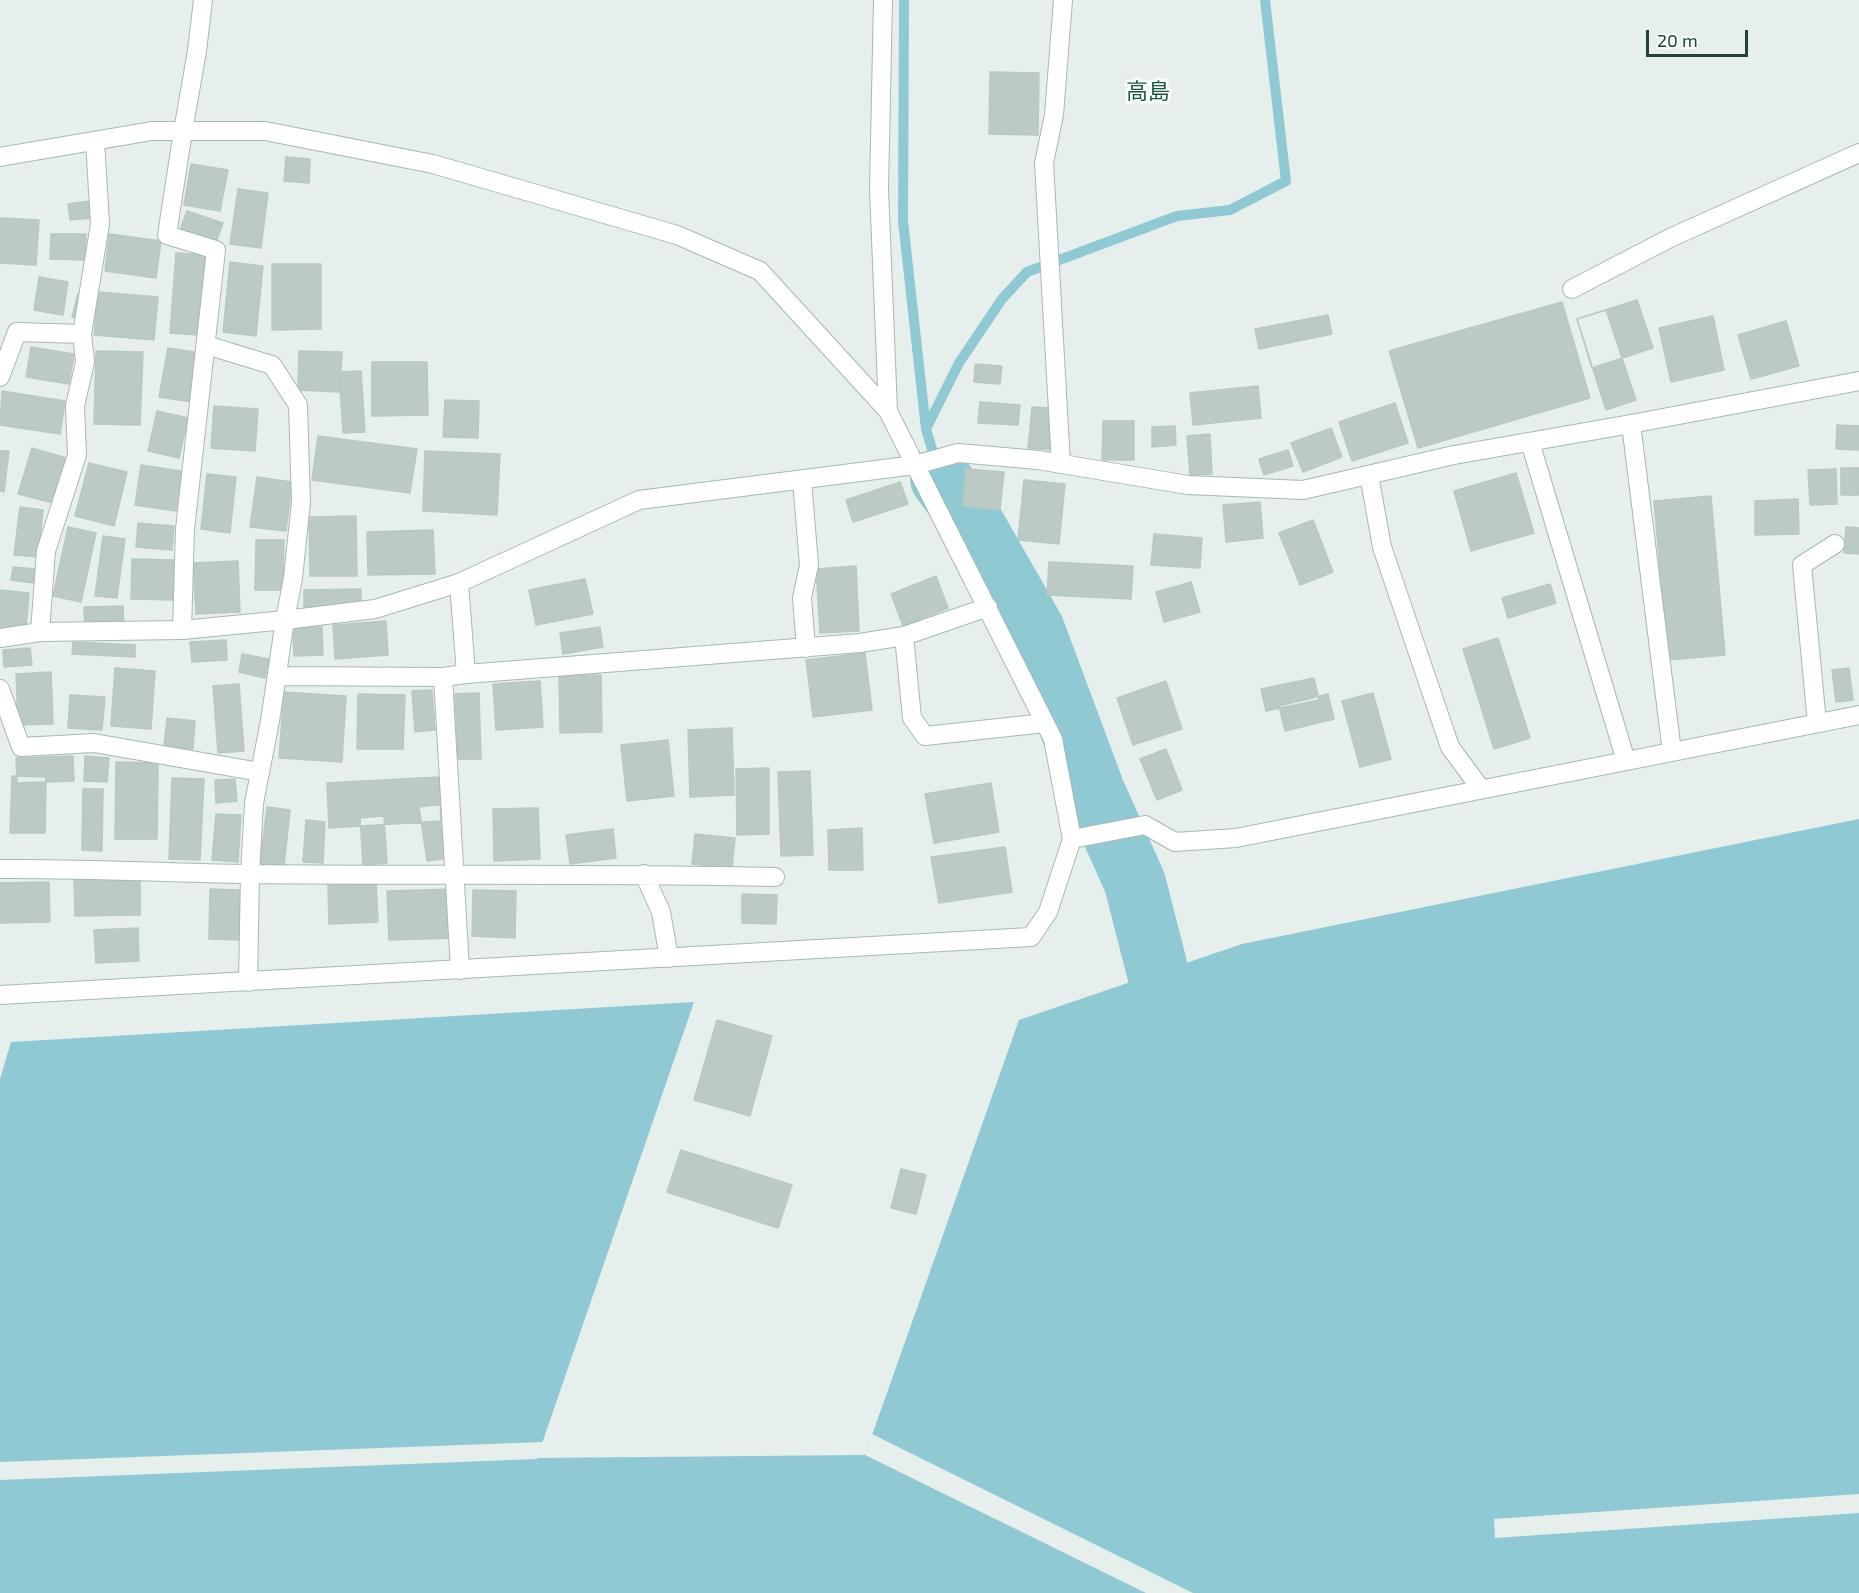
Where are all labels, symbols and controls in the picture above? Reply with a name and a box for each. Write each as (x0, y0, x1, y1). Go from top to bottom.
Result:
scale bar (1649, 18, 1751, 56)
text: 20 m (1657, 29, 1698, 51)
district label: 高島 (1126, 79, 1170, 105)

